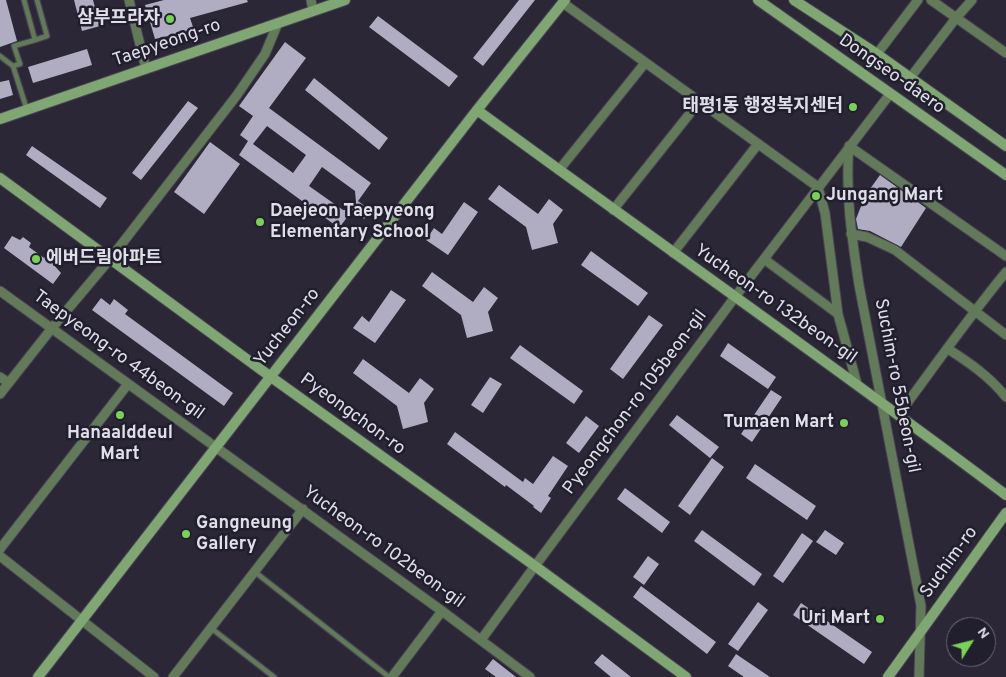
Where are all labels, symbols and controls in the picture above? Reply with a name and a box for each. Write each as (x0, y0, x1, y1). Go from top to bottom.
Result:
place label: 삼부프라자 (77, 8, 160, 30)
marker: 삼부프라자 (164, 13, 176, 25)
street label: Taepyeong-ro (110, 15, 224, 73)
street label: Dongseo-daero (834, 30, 948, 120)
place label: 태평1동 행정복지센터 (682, 96, 843, 118)
marker: 태평1동 행정복지센터 (847, 101, 859, 113)
place label: Jungang Mart (826, 185, 943, 207)
marker: Jungang Mart (810, 190, 822, 202)
place label: Daejeon Taepyeong Elementary School (270, 201, 435, 243)
marker: Daejeon Taepyeong Elementary School (254, 216, 266, 228)
street label: Yucheon-ro 132beon-gil (690, 241, 860, 369)
place label: 에버드림아파트 (46, 248, 162, 270)
marker: 에버드림아파트 (30, 253, 42, 265)
street label: Yucheon-ro (251, 284, 325, 372)
street label: Taepyeong-ro 44beon-gil (28, 287, 208, 425)
street label: Suchim-ro 55beon-gil (868, 297, 924, 475)
street label: Pyeongchon-ro 105beon-gil (559, 306, 713, 500)
street label: Pyeongchon-ro (295, 370, 409, 460)
marker: Hanaalddeul Mart (114, 409, 126, 421)
place label: Tumaen Mart (723, 412, 834, 434)
marker: Tumaen Mart (838, 417, 850, 429)
place label: Hanaalddeul Mart (67, 423, 173, 466)
street label: Yucheon-ro 102beon-gil (298, 482, 468, 614)
place label: Gangneung Gallery (196, 513, 292, 556)
street label: Suchim-ro (917, 523, 983, 603)
marker: Gangneung Gallery (180, 528, 192, 540)
place label: Uri Mart (801, 608, 870, 630)
marker: Uri Mart (874, 613, 886, 625)
north arrow (946, 617, 996, 667)
text: N (973, 624, 993, 643)

